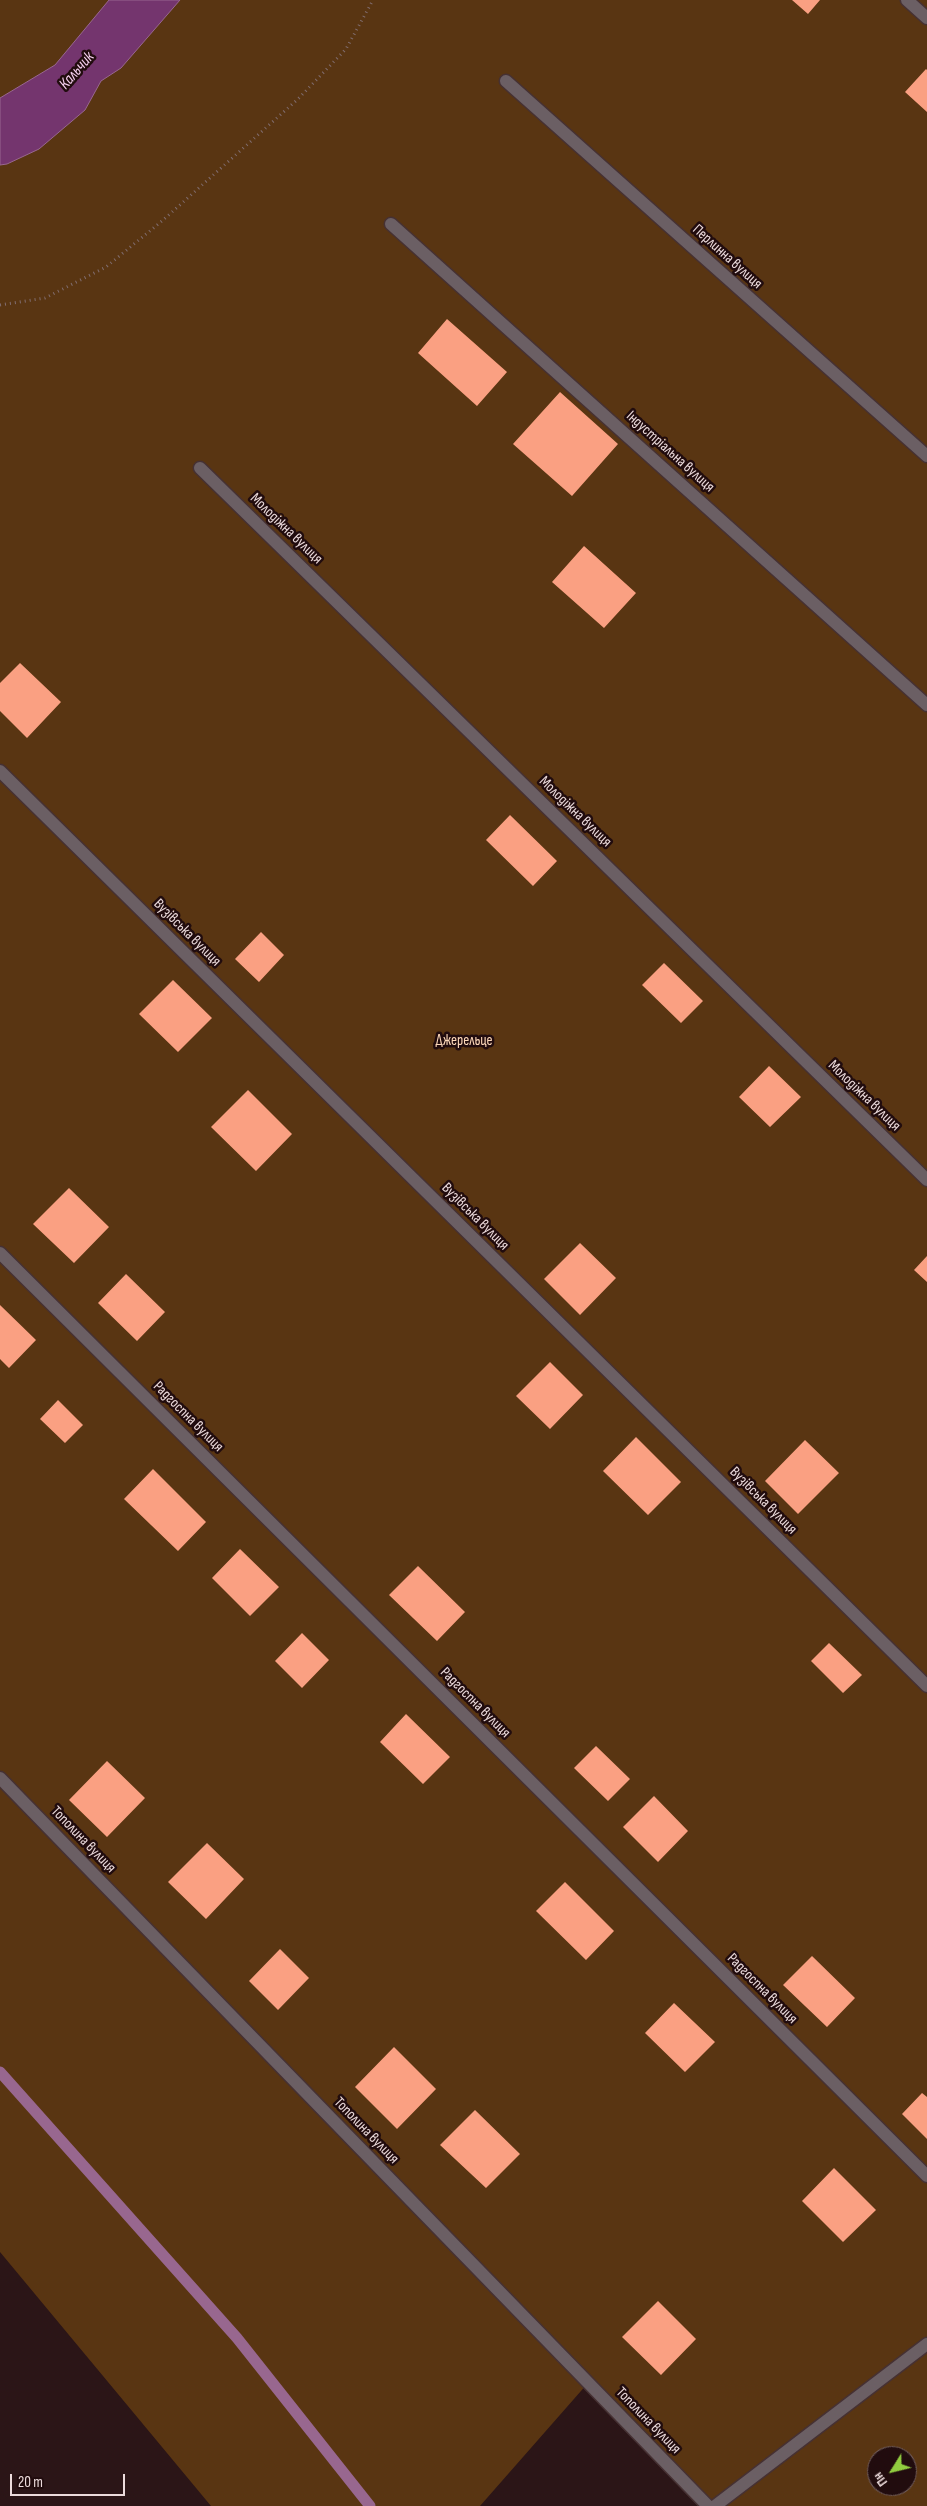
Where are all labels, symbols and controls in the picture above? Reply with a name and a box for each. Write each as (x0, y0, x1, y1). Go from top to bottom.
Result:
water label: Кальчик (55, 48, 99, 94)
street label: Перлинна вулиця (688, 221, 766, 293)
street label: Індустріальна вулиця (622, 408, 718, 496)
street label: Молодіжна вулиця (246, 490, 326, 568)
street label: Молодіжна вулиця (535, 773, 615, 851)
street label: Вузівська вулиця (150, 896, 224, 970)
park label: Джерельце (436, 1032, 492, 1050)
street label: Молодіжна вулиця (824, 1057, 904, 1135)
street label: Вузівська вулиця (438, 1180, 512, 1254)
street label: Радгоспна вулиця (149, 1378, 227, 1456)
street label: Вузівська вулиця (726, 1464, 800, 1538)
street label: Радгоспна вулиця (436, 1664, 514, 1742)
street label: Тополина вулиця (47, 1803, 119, 1877)
street label: Радгоспна вулиця (723, 1950, 801, 2028)
street label: Тополина вулиця (330, 2094, 402, 2168)
street label: Тополина вулиця (612, 2384, 684, 2458)
north arrow (867, 2446, 917, 2496)
scale bar (12, 2464, 128, 2496)
text: Пн (869, 2469, 891, 2490)
text: 20 m (18, 2473, 43, 2492)

